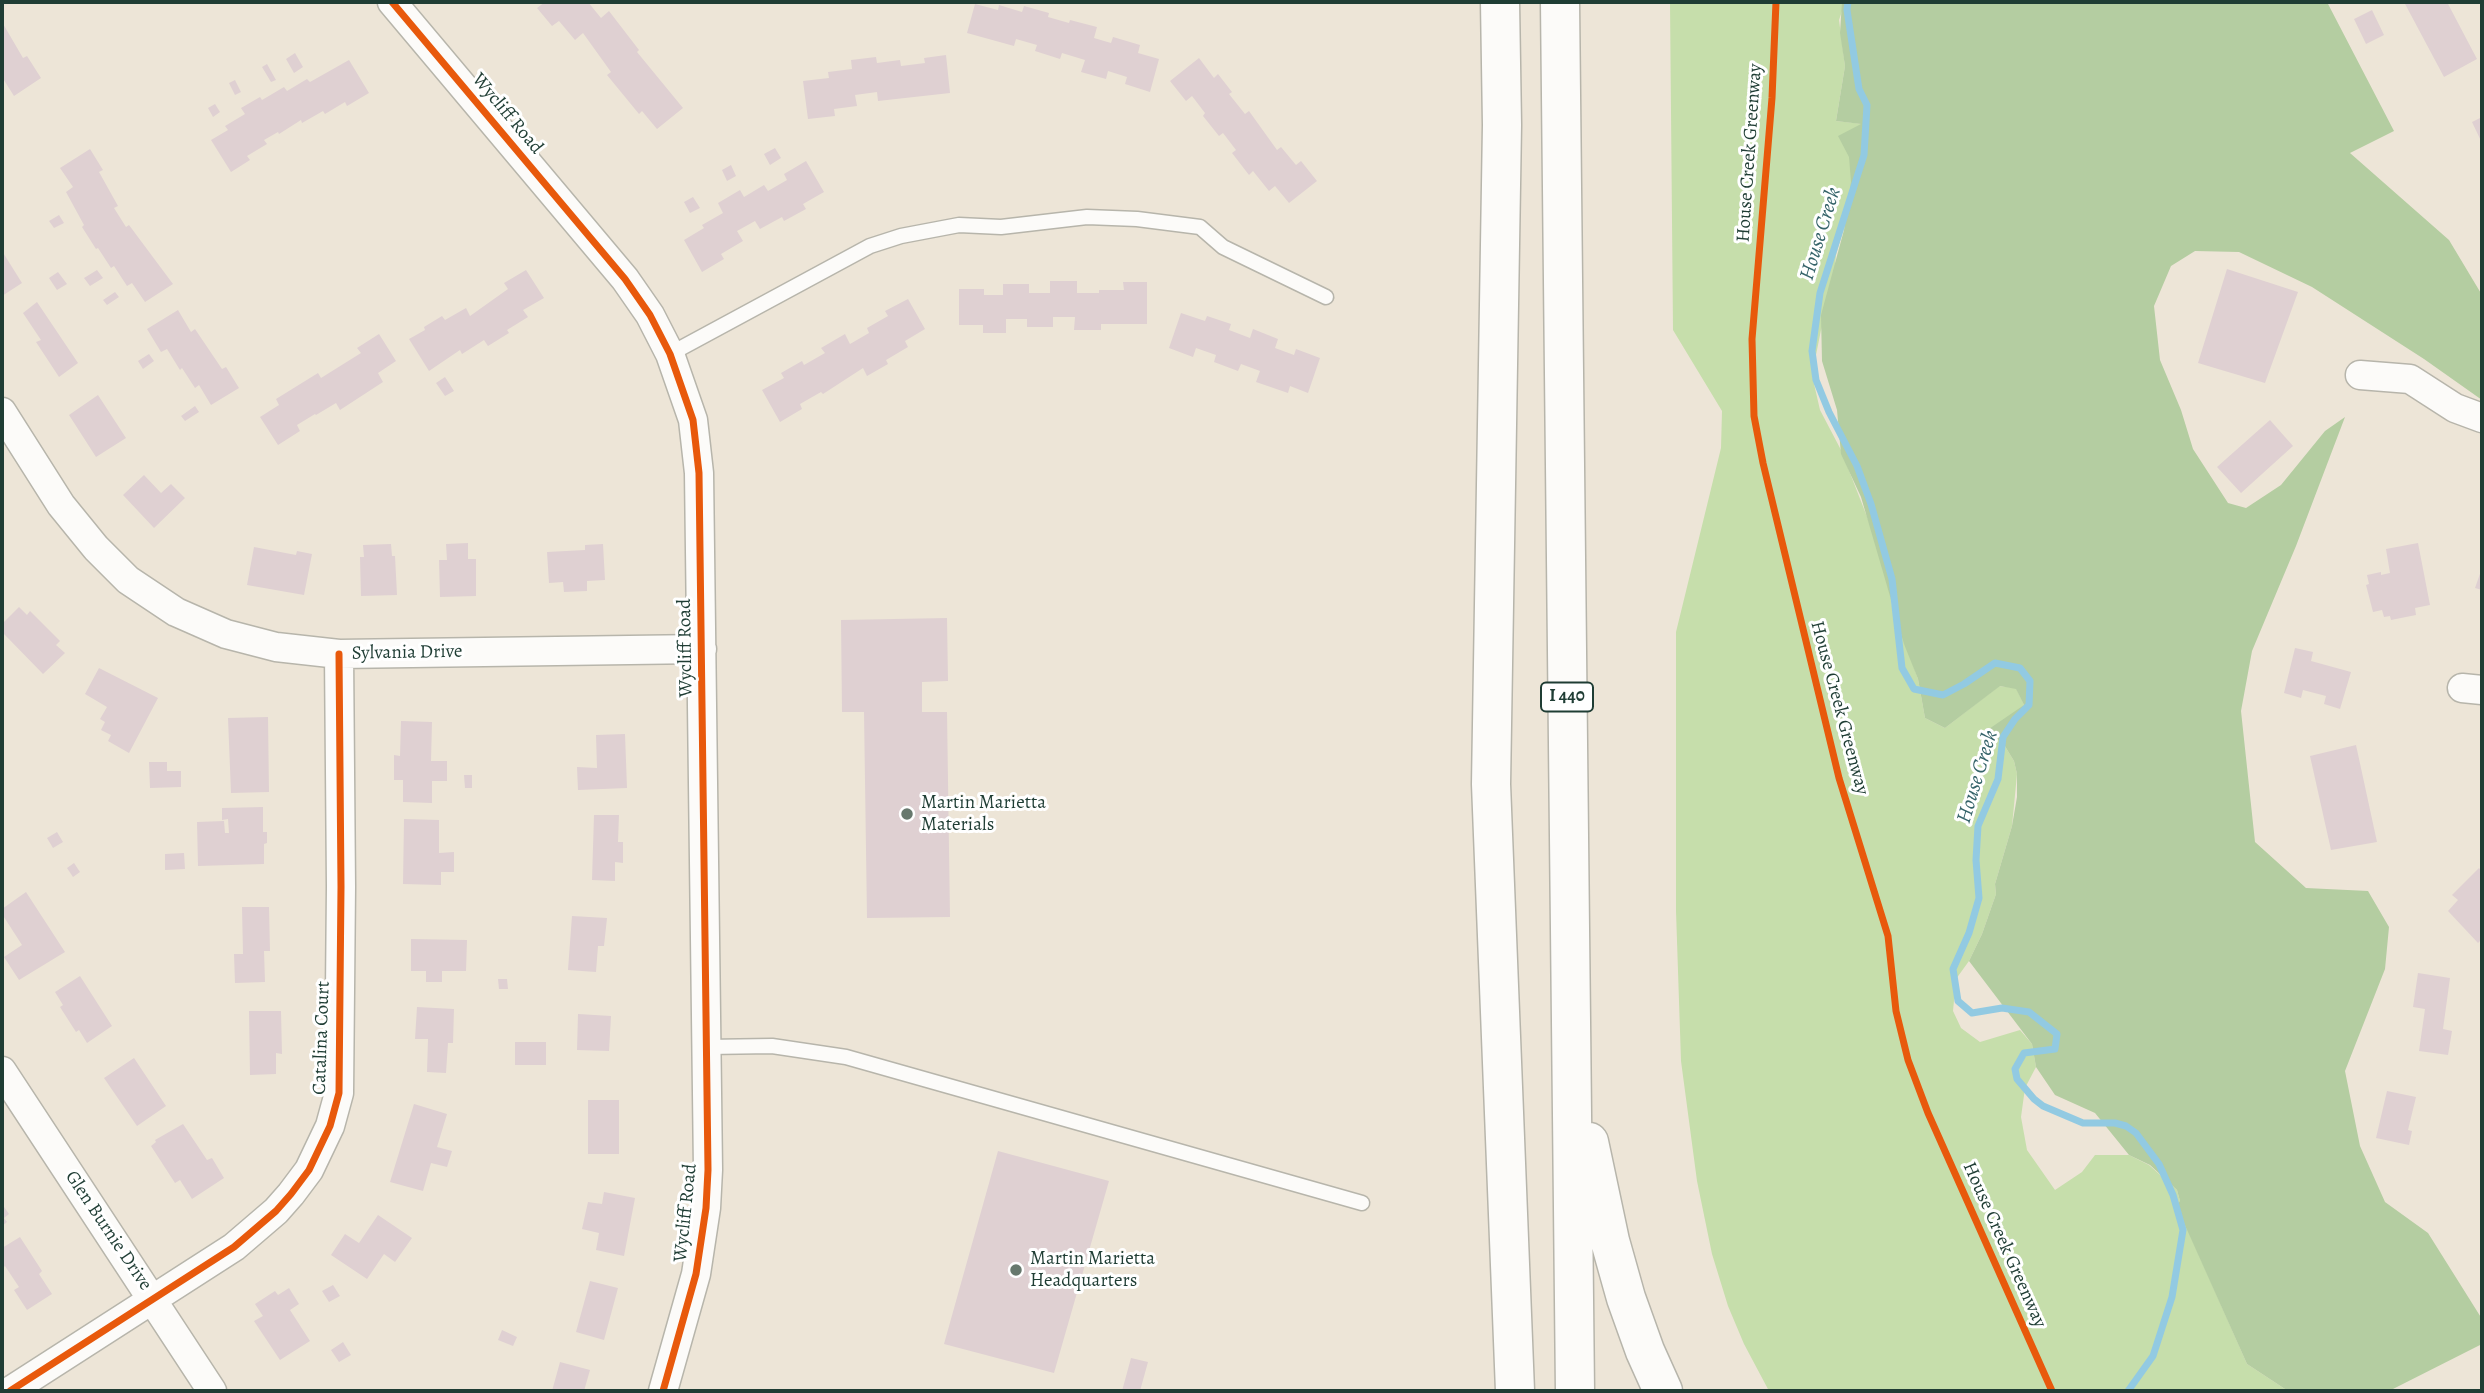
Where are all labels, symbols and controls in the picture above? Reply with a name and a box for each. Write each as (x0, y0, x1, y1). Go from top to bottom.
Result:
street label: House Creek Greenway (1732, 63, 1768, 243)
street label: Wycliff Road (467, 69, 547, 159)
water label: House Creek (1795, 185, 1847, 283)
street label: Wycliff Road (674, 598, 698, 698)
street label: House Creek Greenway (1805, 619, 1873, 797)
street label: Sylvania Drive (351, 641, 463, 665)
road number: I 440 (1541, 682, 1593, 712)
water label: House Creek (1952, 728, 2004, 826)
place label: Martin Marietta Materials (921, 792, 1046, 836)
marker: Martin Marietta Materials (899, 806, 915, 822)
street label: Catalina Court (309, 981, 335, 1095)
street label: House Creek Greenway (1957, 1159, 2051, 1331)
street label: Wycliff Road (670, 1163, 702, 1263)
street label: Glen Burnie Drive (60, 1167, 156, 1295)
place label: Martin Marietta Headquarters (1030, 1248, 1155, 1292)
marker: Martin Marietta Headquarters (1008, 1262, 1024, 1278)

